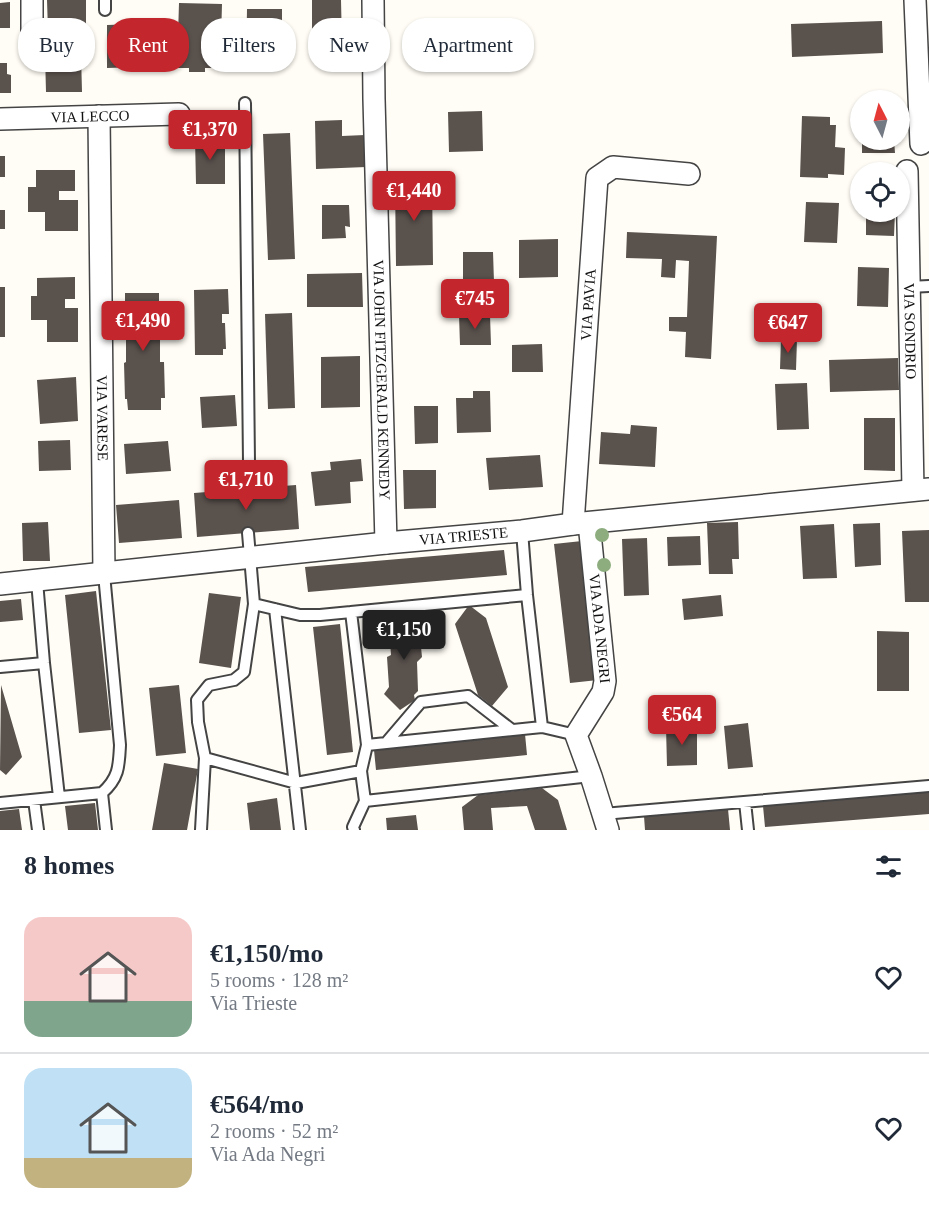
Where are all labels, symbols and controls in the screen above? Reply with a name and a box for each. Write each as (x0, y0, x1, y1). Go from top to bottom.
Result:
chip: Buy (18, 18, 95, 72)
chip: Rent (107, 18, 189, 72)
chip: Filters (201, 18, 296, 72)
chip: New (308, 18, 390, 72)
chip: Apartment (402, 18, 534, 72)
north arrow (850, 90, 910, 150)
map controls (850, 90, 910, 222)
street label: VIA LECCO (50, 107, 130, 126)
pin: €1,370 (161, 110, 259, 161)
text: €1,370 (183, 118, 238, 140)
button: locate (850, 162, 910, 222)
pin: €1,440 (365, 171, 463, 222)
text: €1,440 (387, 179, 442, 201)
street label: VIA JOHN FITZGERALD KENNEDY (370, 259, 393, 501)
street label: VIA PAVIA (578, 268, 599, 341)
pin: €745 (439, 279, 511, 330)
street label: VIA SONDRIO (901, 283, 919, 379)
text: €745 (455, 287, 495, 309)
pin: €1,490 (94, 301, 192, 352)
pin: €647 (752, 303, 824, 354)
text: €1,490 (116, 309, 171, 331)
text: €647 (768, 311, 808, 333)
street label: VIA VARESE (94, 375, 111, 461)
pin: €1,710 (197, 460, 295, 511)
text: €1,710 (219, 468, 274, 490)
street label: VIA TRIESTE (418, 524, 509, 548)
street label: VIA ADA NEGRI (586, 573, 613, 684)
pin: €1,150 (355, 610, 453, 661)
text: €1,150 (377, 618, 432, 640)
pin: €564 (646, 695, 718, 746)
text: €564 (662, 703, 702, 725)
icon: filters (872, 850, 905, 883)
text: 8 homes (24, 851, 114, 880)
text: €1,150/mo (210, 939, 323, 968)
icon: home (72, 941, 144, 1013)
icon: heart (872, 961, 905, 994)
text: 5 rooms · 128 m² (210, 969, 348, 991)
text: Via Trieste (210, 992, 297, 1014)
text: €564/mo (210, 1090, 304, 1119)
icon: home (72, 1092, 144, 1164)
icon: heart (872, 1112, 905, 1145)
text: 2 rooms · 52 m² (210, 1120, 338, 1142)
text: Via Ada Negri (210, 1143, 325, 1165)

